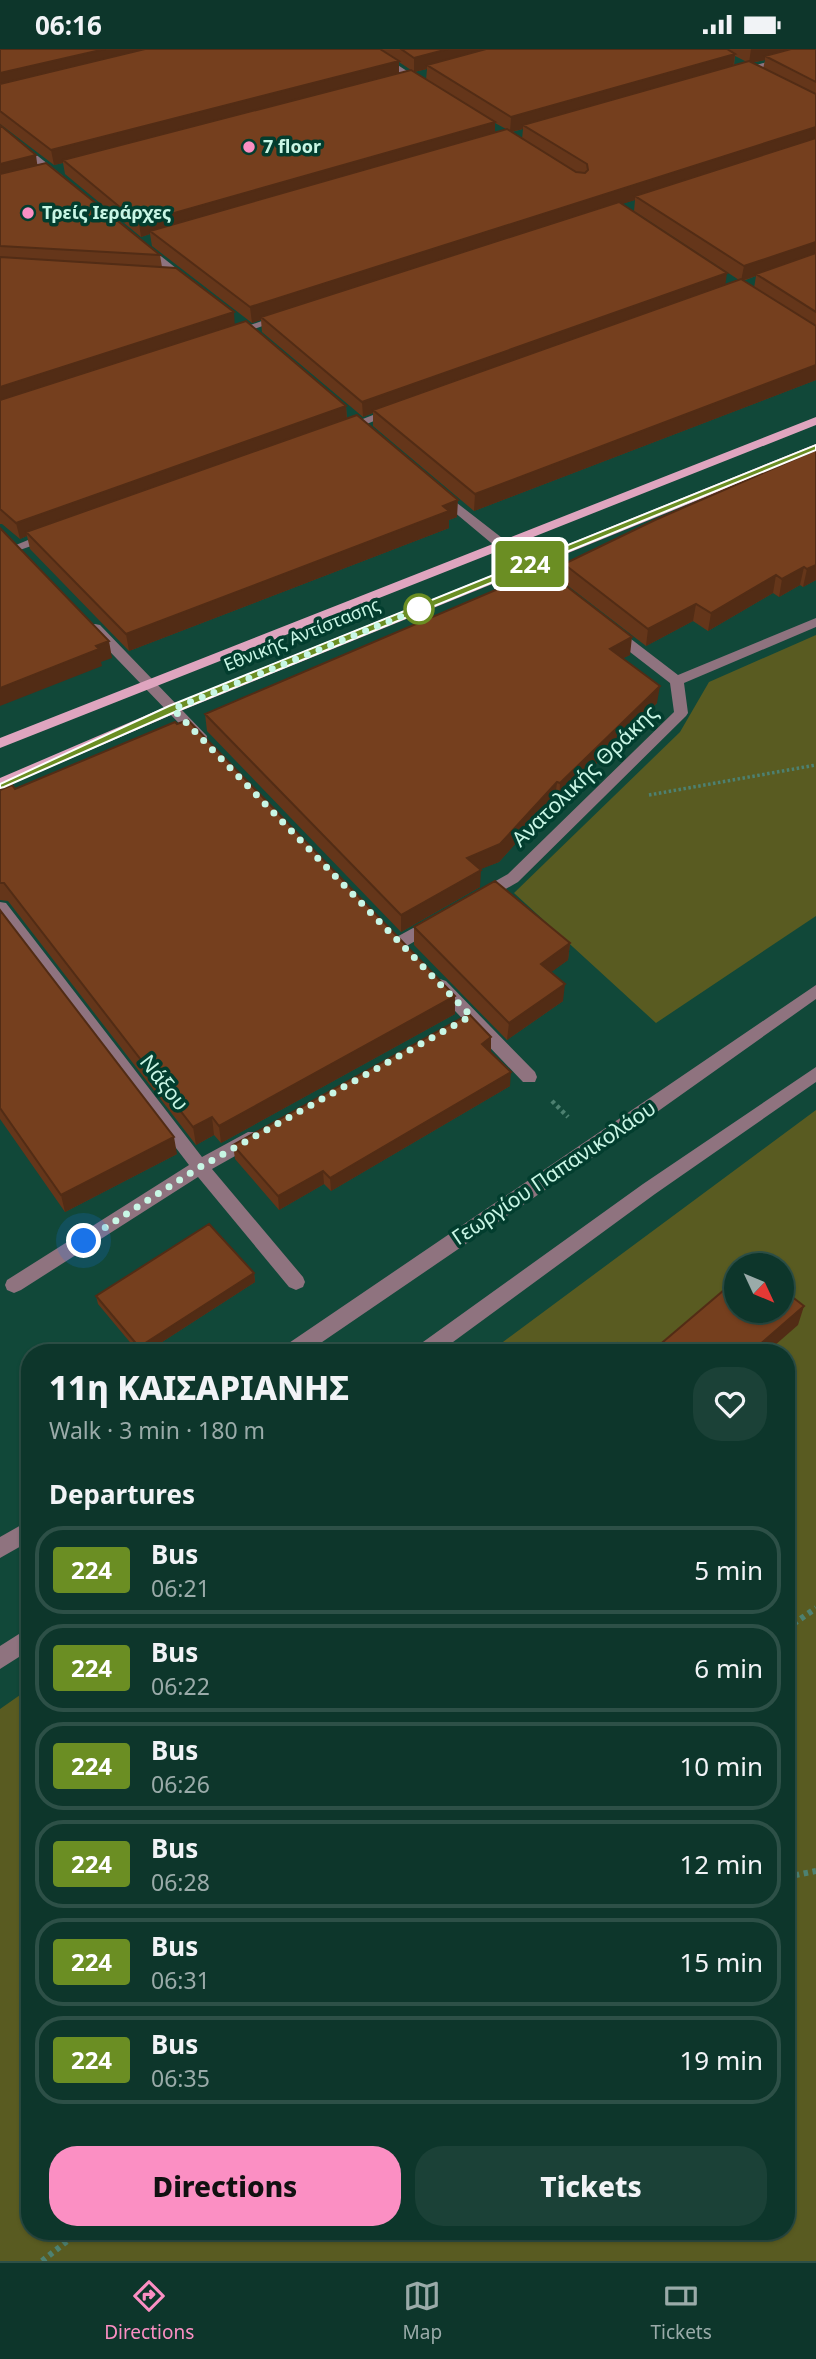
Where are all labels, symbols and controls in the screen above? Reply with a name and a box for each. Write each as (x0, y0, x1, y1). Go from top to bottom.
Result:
text: 06:16 (35, 7, 102, 43)
place label: 7 floor (263, 134, 321, 158)
marker: 7 floor (241, 139, 257, 155)
place label: Τρείς Ιεράρχες (42, 200, 171, 224)
marker: Τρείς Ιεράρχες (20, 205, 36, 221)
line badge: 224 (490, 541, 570, 587)
text: 224 (509, 547, 551, 580)
street label: Εθνικής Αντίστασης (220, 592, 384, 676)
unlabelled marker (404, 594, 434, 624)
street label: Ανατολικής Θράκης (505, 698, 663, 852)
street label: Νάξου (134, 1049, 196, 1116)
street label: Γεωργίου Παπανικολάου (446, 1093, 661, 1251)
your location (66, 1223, 101, 1258)
north arrow (724, 1253, 794, 1323)
map controls (724, 1253, 794, 1323)
text: 11η ΚΑΙΣΑΡΙΑΝΗΣ (49, 1365, 349, 1410)
button: heart (693, 1367, 767, 1441)
text: Walk · 3 min · 180 m (49, 1414, 265, 1446)
text: Departures (49, 1476, 195, 1512)
text: Bus (151, 1536, 198, 1572)
text: 5 min (694, 1552, 763, 1588)
text: 224 (71, 1553, 112, 1586)
text: 06:21 (151, 1572, 210, 1604)
text: Bus (151, 1634, 198, 1670)
text: 6 min (694, 1650, 763, 1686)
text: 224 (71, 1651, 112, 1684)
text: 06:22 (151, 1670, 210, 1702)
text: Bus (151, 1732, 198, 1768)
text: 10 min (679, 1748, 763, 1784)
text: 224 (71, 1749, 112, 1782)
text: 06:26 (151, 1768, 210, 1800)
text: Bus (151, 1830, 198, 1866)
text: 12 min (679, 1846, 763, 1882)
text: 224 (71, 1847, 112, 1880)
text: 06:28 (151, 1866, 210, 1898)
text: Bus (151, 1928, 198, 1964)
text: 15 min (679, 1944, 763, 1980)
text: 224 (71, 1945, 112, 1978)
text: 06:31 (151, 1964, 210, 1996)
text: Bus (151, 2026, 198, 2062)
text: 19 min (679, 2042, 763, 2078)
text: 224 (71, 2043, 112, 2076)
text: 06:35 (151, 2062, 210, 2094)
button: Directions (49, 2146, 401, 2226)
button: Tickets (415, 2146, 767, 2226)
tab: Directions (104, 2277, 194, 2345)
tab: Map (403, 2277, 442, 2345)
tab: Tickets (650, 2277, 712, 2345)

